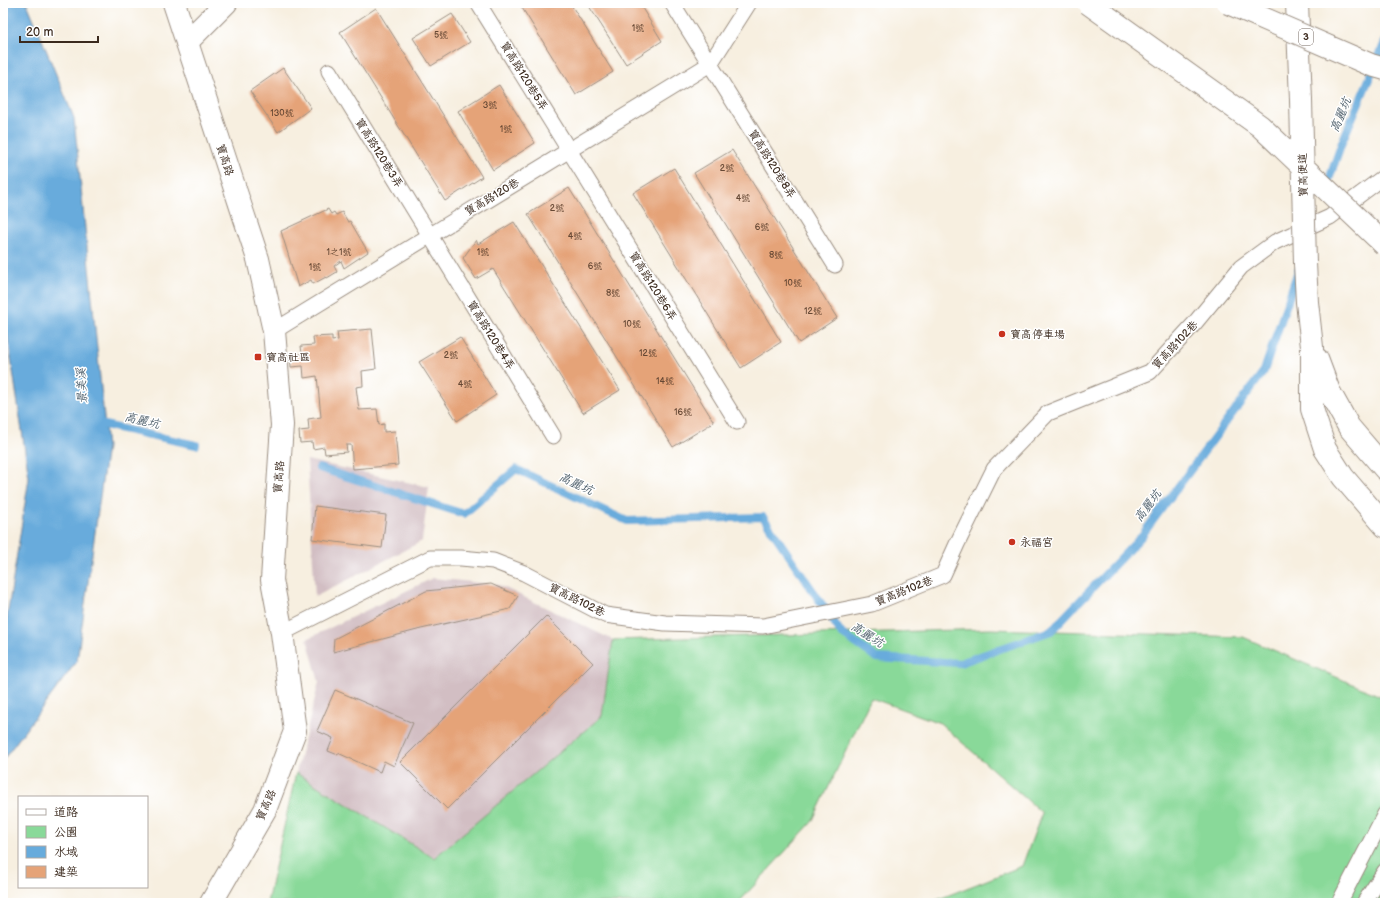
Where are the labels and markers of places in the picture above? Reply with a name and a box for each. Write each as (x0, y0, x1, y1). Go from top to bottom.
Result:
place label: 寶高停車場 (1010, 328, 1065, 341)
marker: 寶高停車場 (997, 329, 1007, 339)
place label: 寶高社區 (266, 351, 310, 364)
marker: 寶高社區 (253, 352, 263, 362)
place label: 永福宮 (1020, 536, 1053, 549)
marker: 永福宮 (1007, 537, 1017, 547)

